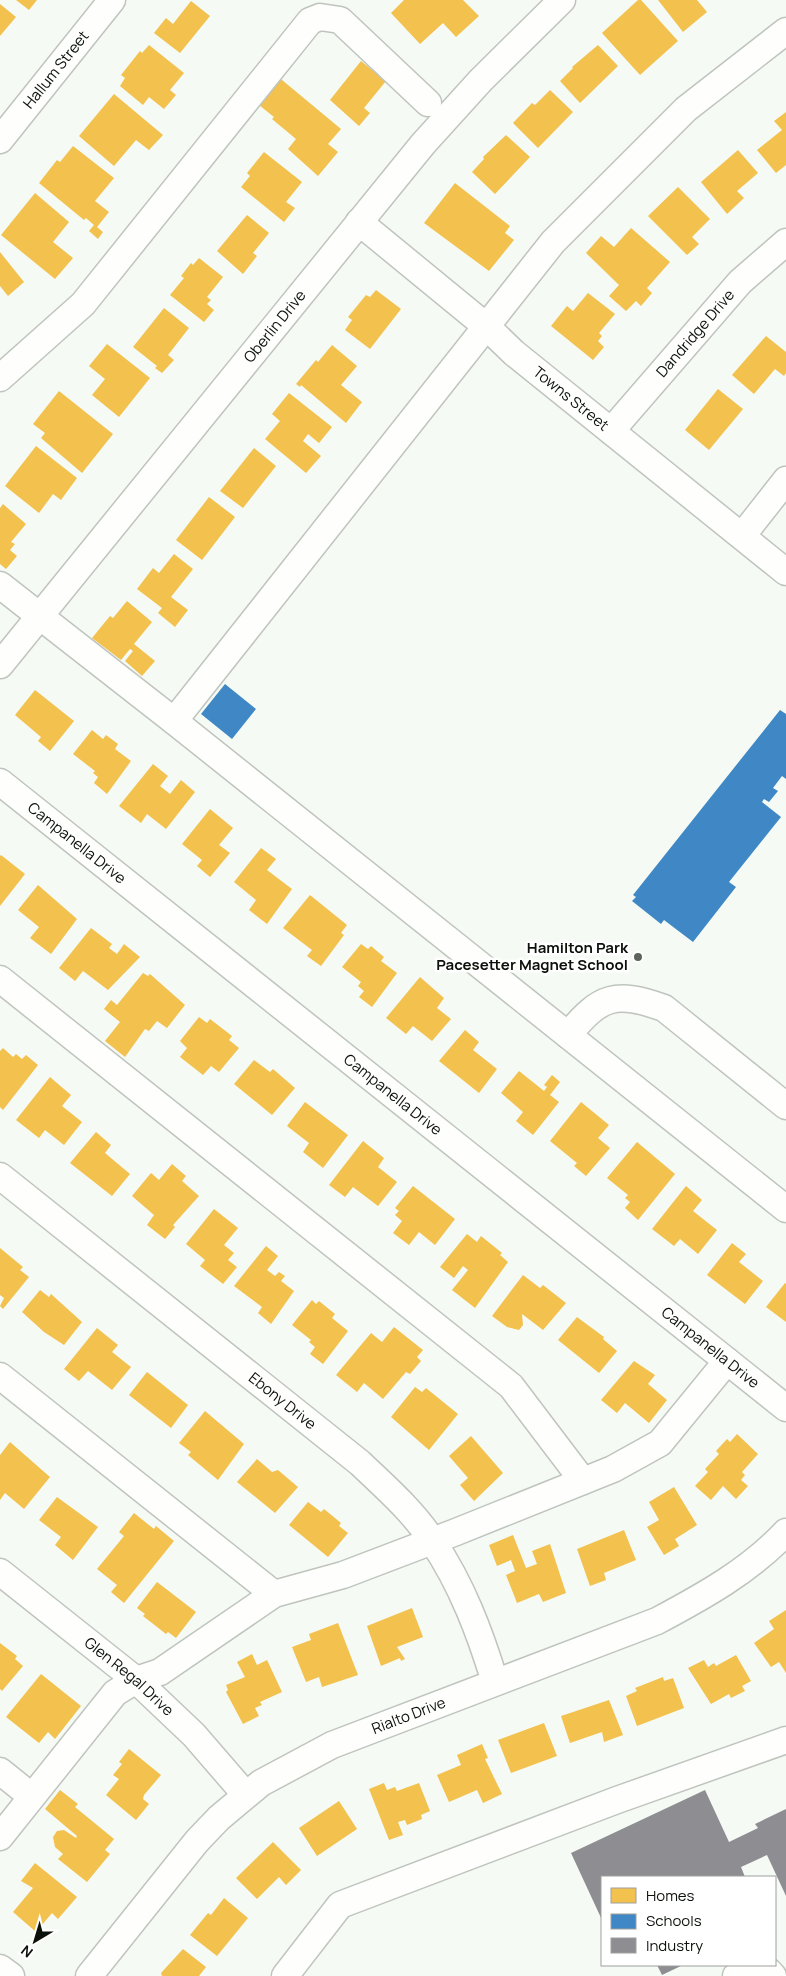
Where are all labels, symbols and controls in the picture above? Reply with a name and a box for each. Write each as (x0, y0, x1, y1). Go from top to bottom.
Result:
street label: Hallum Street (18, 26, 94, 113)
street label: Oberlin Drive (239, 285, 310, 367)
street label: Dandridge Drive (651, 285, 739, 382)
street label: Towns Street (529, 361, 613, 435)
street label: Campanella Drive (23, 797, 131, 888)
place label: Hamilton Park Pacesetter Magnet School (436, 937, 629, 975)
marker: Hamilton Park Pacesetter Magnet School (632, 951, 644, 963)
street label: Campanella Drive (339, 1049, 447, 1140)
street label: Campanella Drive (657, 1302, 764, 1393)
street label: Ebony Drive (244, 1367, 321, 1434)
street label: Glen Regal Drive (80, 1632, 179, 1721)
street label: Rialto Drive (369, 1692, 449, 1739)
legend (601, 1876, 776, 1966)
text: Homes (646, 1885, 695, 1906)
text: Schools (646, 1910, 702, 1931)
north arrow (10, 1916, 60, 1966)
text: Industry (646, 1935, 703, 1956)
text: N (17, 1941, 37, 1962)

